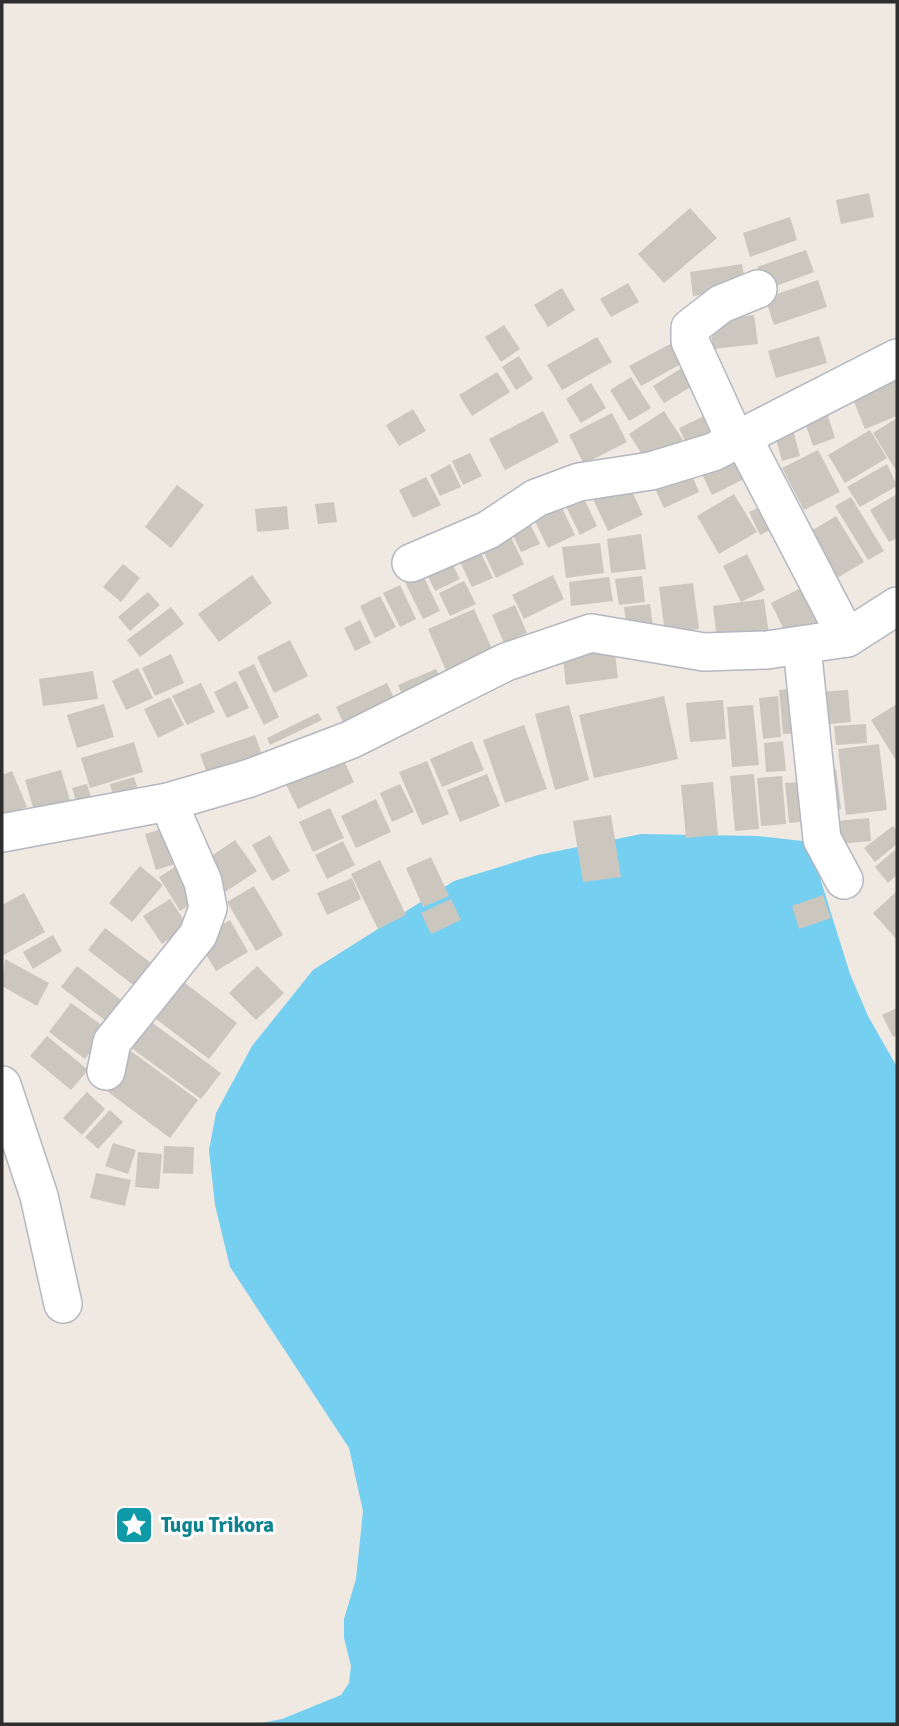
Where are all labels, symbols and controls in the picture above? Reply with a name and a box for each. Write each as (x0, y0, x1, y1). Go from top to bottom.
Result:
place icon: Tugu Trikora (113, 1504, 155, 1546)
place label: Tugu Trikora (161, 1512, 274, 1538)

